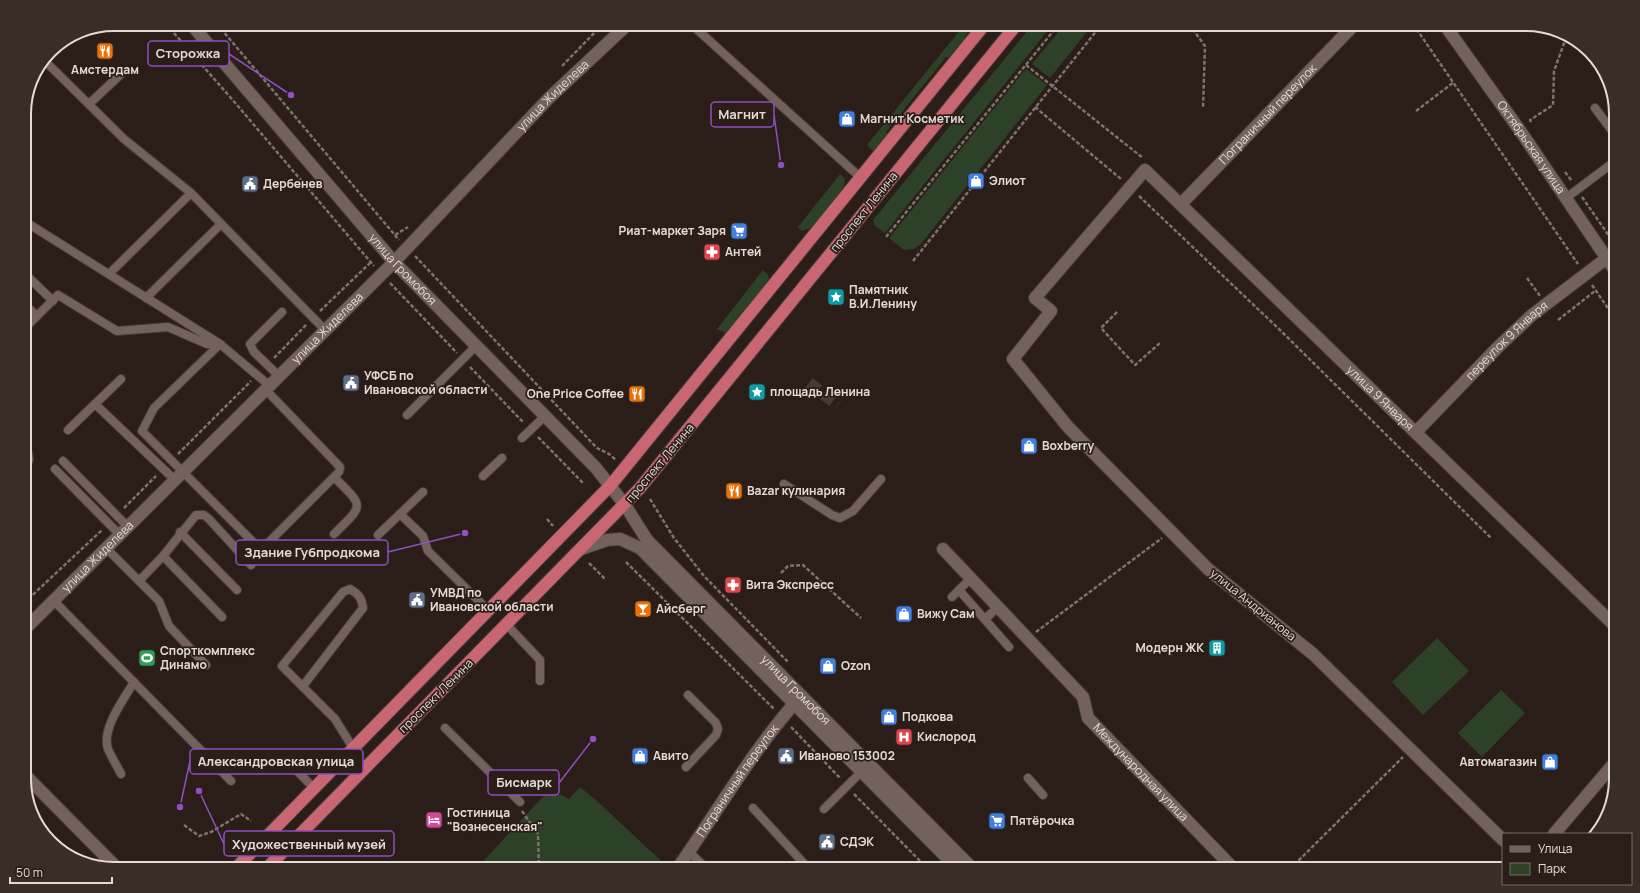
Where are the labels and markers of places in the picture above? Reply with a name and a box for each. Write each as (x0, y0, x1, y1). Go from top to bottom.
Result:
restaurant icon: Амстердам (95, 41, 115, 61)
callout: Сторожка (148, 41, 229, 66)
place label: Амстердам (71, 61, 139, 78)
callout: Магнит (711, 102, 774, 127)
shop icon: Магнит Косметик (837, 109, 857, 129)
place label: Магнит Косметик (860, 110, 964, 127)
shop icon: Элиот (966, 171, 986, 191)
place label: Элиот (989, 172, 1026, 189)
public building icon: Дербенев (240, 174, 260, 194)
place label: Дербенев (263, 175, 323, 192)
supermarket icon: Риат-маркет Заря (729, 221, 749, 241)
place label: Риат-маркет Заря (619, 222, 726, 239)
pharmacy icon: Антей (702, 242, 722, 262)
place label: Антей (725, 243, 761, 260)
place label: Памятник В.И.Ленину (849, 281, 917, 312)
place icon: Памятник В.И.Ленину (826, 287, 846, 307)
place label: УФСБ по Ивановской области (364, 367, 488, 398)
public building icon: УФСБ по Ивановской области (341, 373, 361, 393)
place icon: площадь Ленина (747, 382, 767, 402)
place label: площадь Ленина (770, 383, 870, 400)
restaurant icon: One Price Coffee (627, 384, 647, 404)
place label: One Price Coffee (527, 385, 624, 402)
shop icon: Boxberry (1019, 436, 1039, 456)
place label: Boxberry (1042, 437, 1094, 454)
restaurant icon: Bazar кулинария (724, 481, 744, 501)
place label: Bazar кулинария (747, 482, 845, 499)
callout: Здание Губпродкома (236, 540, 388, 565)
pharmacy icon: Вита Экспресс (723, 575, 743, 595)
place label: Вита Экспресс (746, 576, 834, 593)
place label: УМВД по Ивановской области (430, 584, 554, 615)
public building icon: УМВД по Ивановской области (407, 590, 427, 610)
bar icon: Айсберг (633, 599, 653, 619)
place label: Айсберг (656, 600, 706, 617)
shop icon: Вижу Сам (894, 604, 914, 624)
place label: Вижу Сам (917, 605, 975, 622)
building icon: Модерн ЖК (1207, 638, 1227, 658)
place label: Модерн ЖК (1135, 639, 1204, 656)
place label: Спорткомплекс Динамо (160, 642, 255, 673)
sports icon: Спорткомплекс Динамо (137, 648, 157, 668)
shop icon: Ozon (818, 656, 838, 676)
place label: Ozon (841, 657, 871, 674)
shop icon: Подкова (879, 707, 899, 727)
place label: Подкова (902, 708, 953, 725)
hospital icon: Кислород (894, 727, 914, 747)
place label: Кислород (917, 728, 976, 745)
shop icon: Авито (630, 746, 650, 766)
public building icon: Иваново 153002 (776, 746, 796, 766)
place label: Авито (653, 747, 689, 764)
place label: Иваново 153002 (799, 747, 895, 764)
callout: Александровская улица (190, 749, 363, 774)
shop icon: Автомагазин (1540, 752, 1560, 772)
place label: Автомагазин (1459, 753, 1537, 770)
callout: Бисмарк (488, 770, 559, 795)
place label: Гостиница "Вознесенская" (447, 804, 543, 835)
hotel icon: Гостиница "Вознесенская" (424, 810, 444, 830)
supermarket icon: Пятёрочка (987, 811, 1007, 831)
place label: Пятёрочка (1010, 812, 1074, 829)
callout: Художественный музей (224, 831, 394, 856)
public building icon: СДЭК (817, 832, 837, 852)
place label: СДЭК (840, 833, 874, 850)

